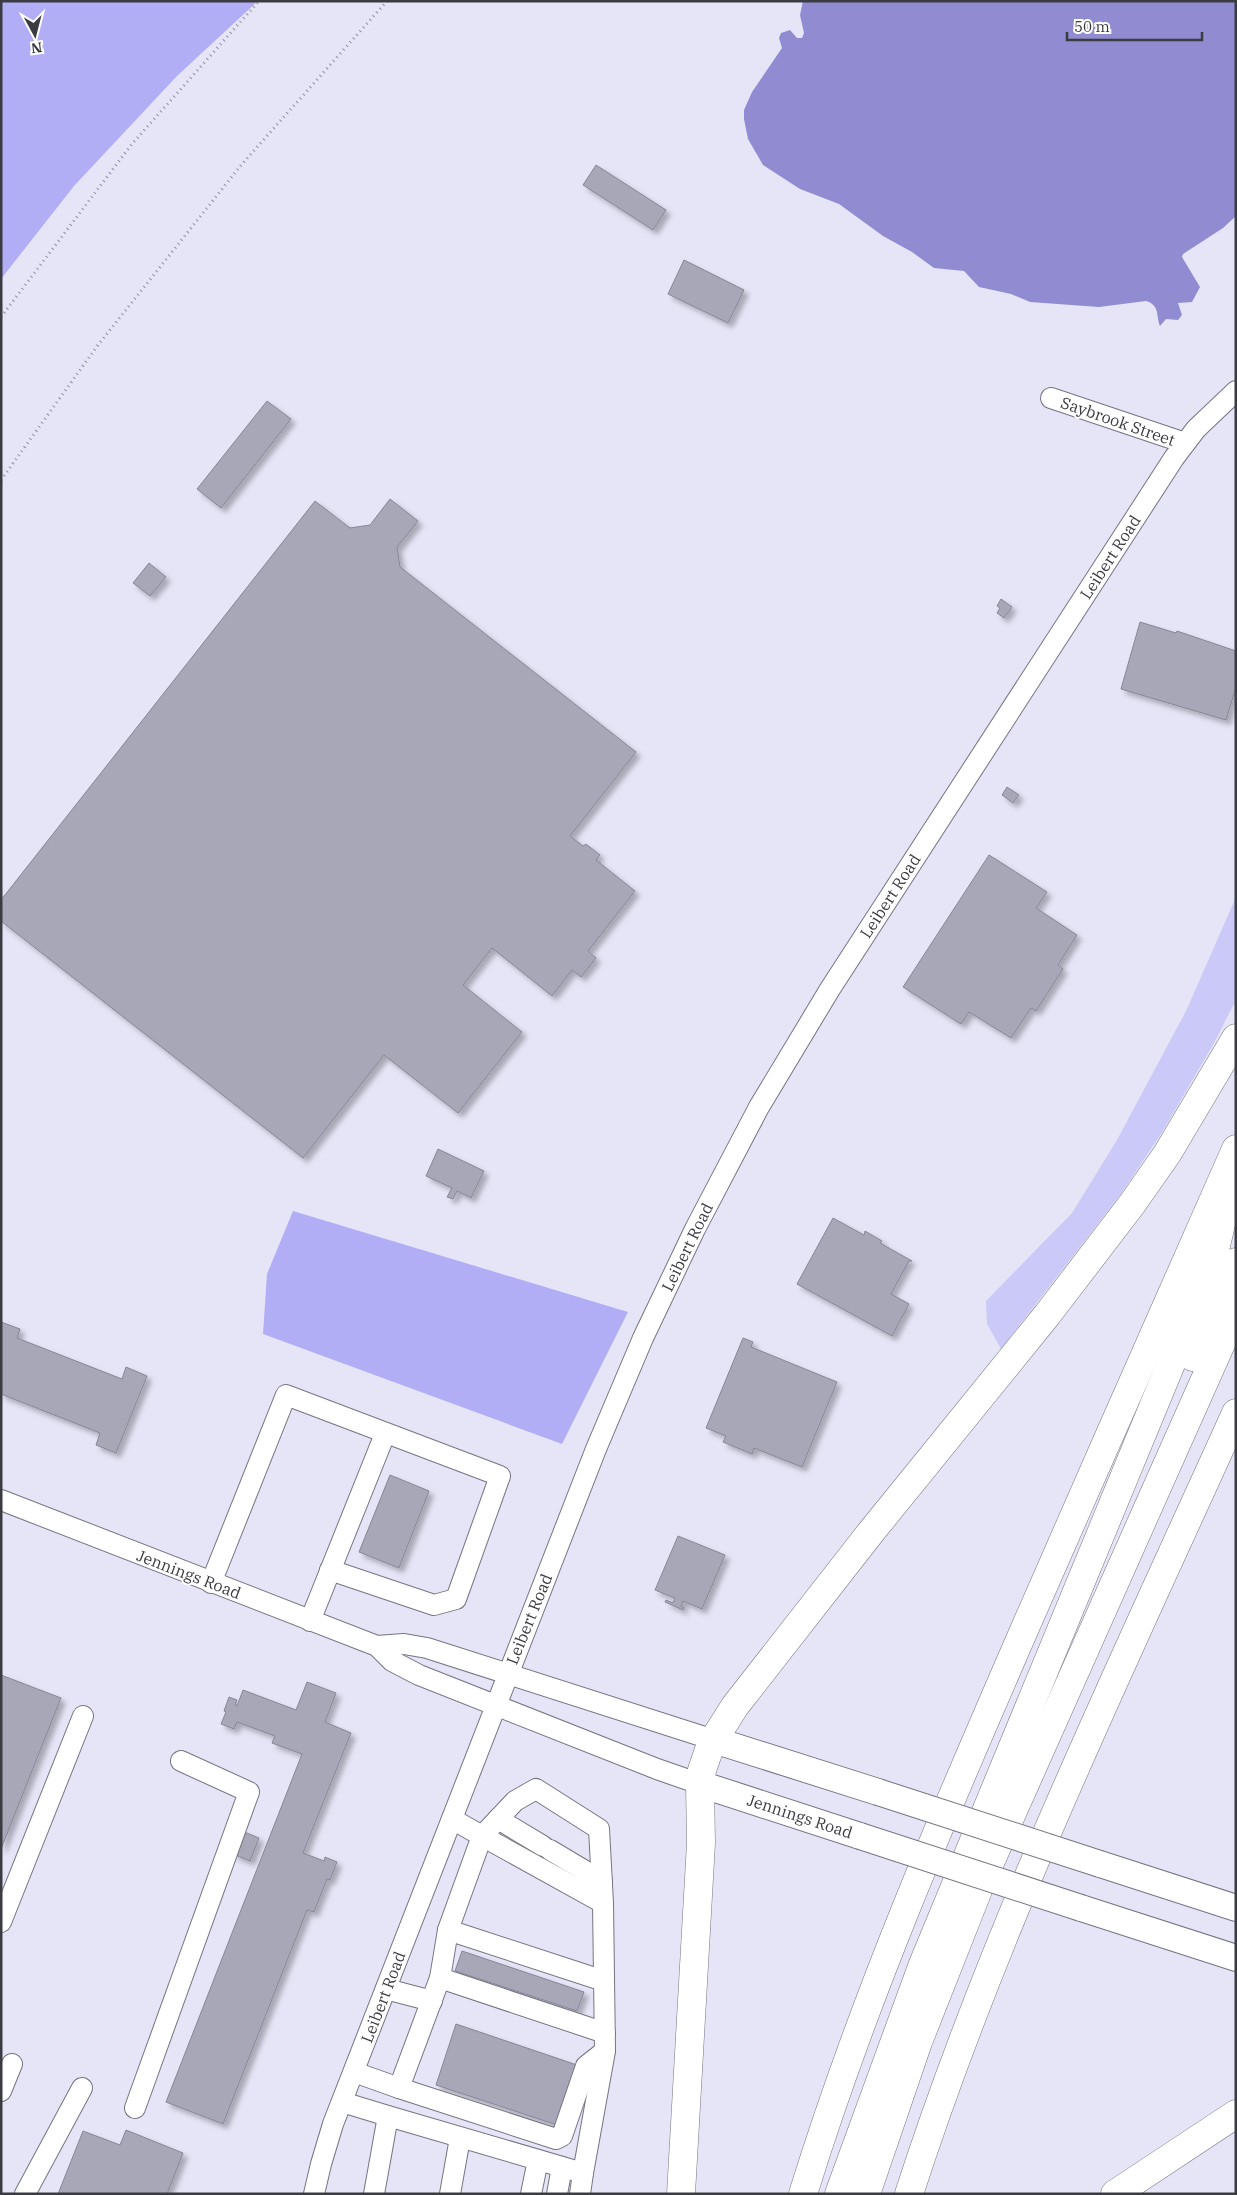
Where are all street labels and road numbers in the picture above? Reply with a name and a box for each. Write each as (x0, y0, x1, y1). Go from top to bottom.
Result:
street label: Saybrook Street (1058, 392, 1178, 450)
street label: Leibert Road (1075, 511, 1145, 603)
street label: Leibert Road (855, 850, 925, 942)
street label: Leibert Road (657, 1199, 717, 1295)
street label: Jennings Road (134, 1545, 244, 1603)
street label: Leibert Road (502, 1570, 556, 1667)
street label: Jennings Road (745, 1790, 856, 1843)
street label: Leibert Road (356, 1948, 410, 2045)

